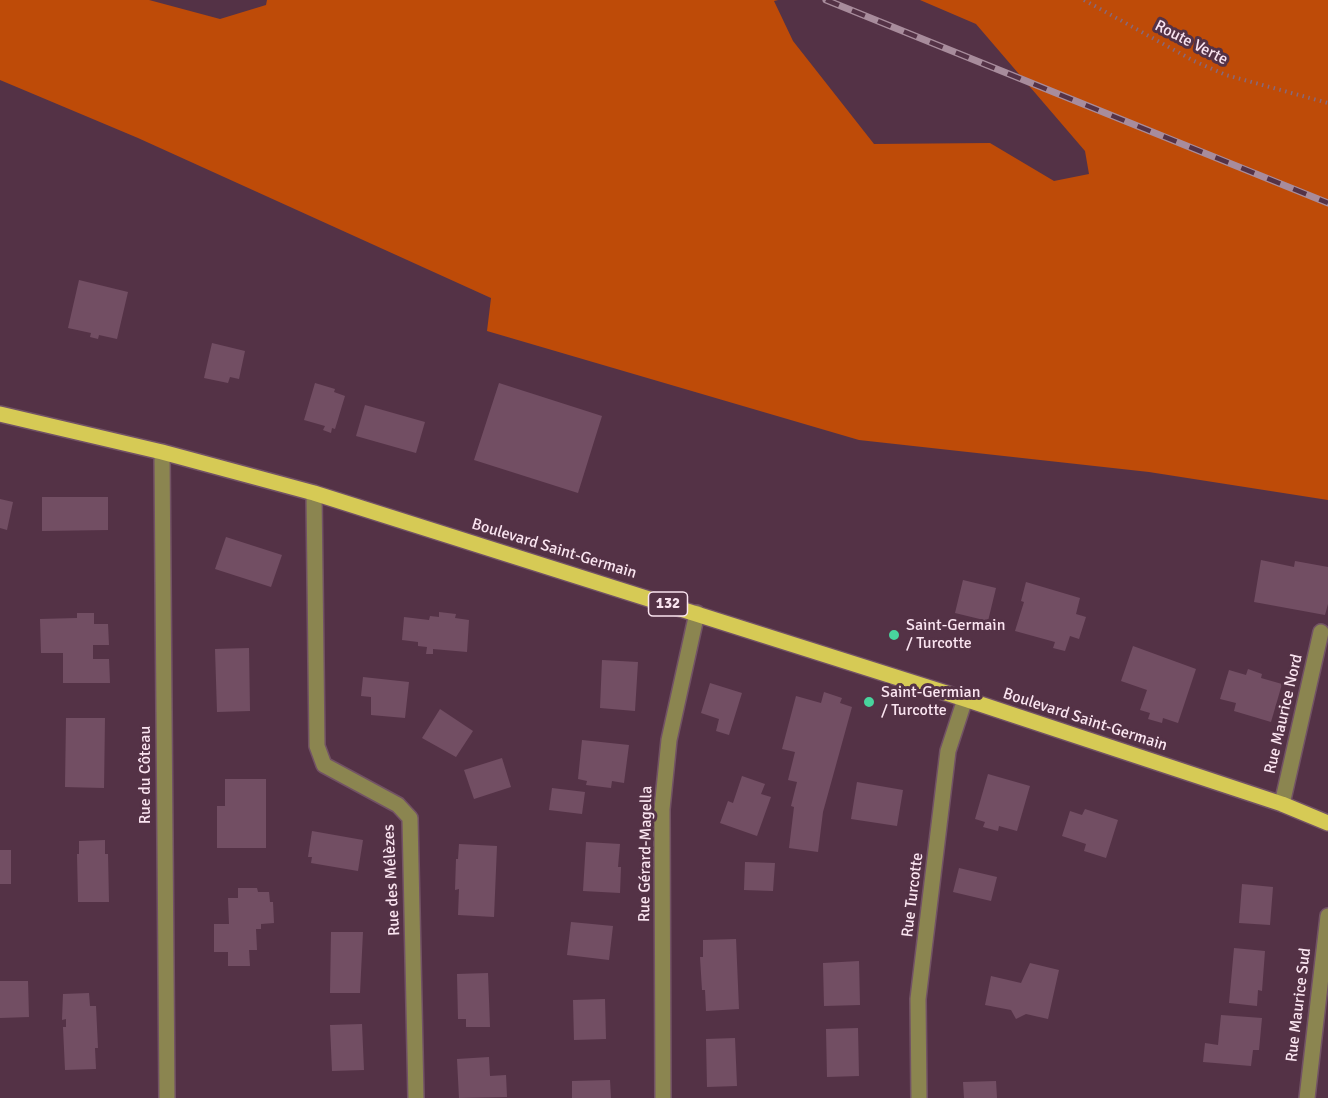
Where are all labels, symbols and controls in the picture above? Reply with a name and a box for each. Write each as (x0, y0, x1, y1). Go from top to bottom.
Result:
street label: Route Verte (1151, 16, 1231, 70)
street label: Boulevard Saint-Germain (469, 515, 639, 583)
road number: 132 (648, 592, 688, 616)
place label: Saint-Germain / Turcotte (906, 616, 1005, 654)
marker: Saint-Germain / Turcotte (887, 628, 901, 642)
street label: Rue Maurice Nord (1261, 652, 1307, 776)
place label: Saint-Germian / Turcotte (881, 683, 980, 721)
street label: Boulevard Saint-Germain (1000, 684, 1170, 756)
marker: Saint-Germian / Turcotte (862, 695, 876, 709)
street label: Rue du Côteau (136, 726, 156, 824)
street label: Rue Gérard-Magella (635, 786, 657, 922)
street label: Rue des Mélèzes (379, 824, 405, 936)
street label: Rue Turcotte (898, 852, 928, 938)
street label: Rue Maurice Sud (1282, 947, 1316, 1063)

